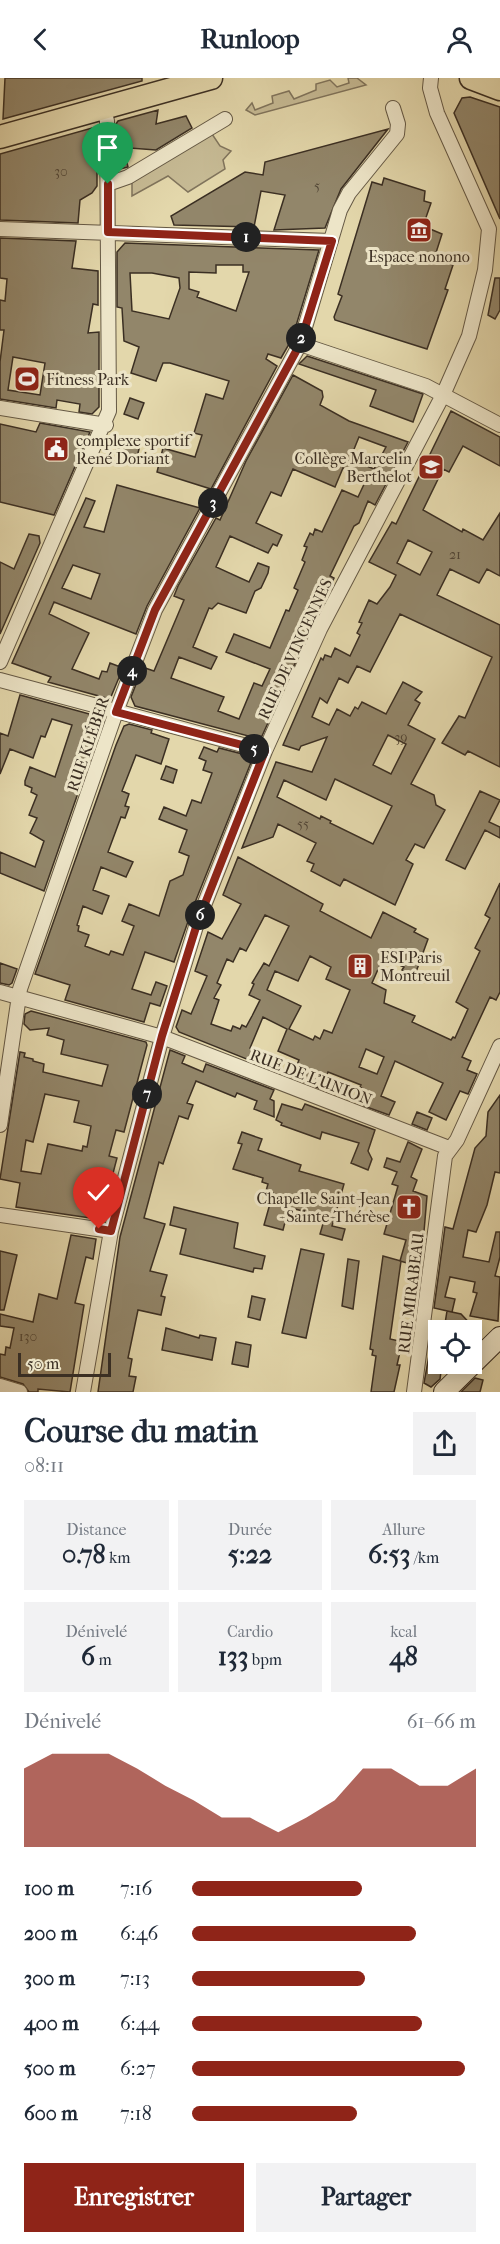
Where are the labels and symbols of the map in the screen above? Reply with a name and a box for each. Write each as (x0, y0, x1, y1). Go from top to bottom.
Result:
pin (82, 122, 133, 184)
house number: 30 (54, 163, 68, 180)
house number: 5 (314, 177, 320, 194)
museum icon: Espace nonono (404, 215, 434, 245)
pin: 1 (231, 222, 261, 252)
place label: Espace nonono (368, 247, 470, 266)
pin: 2 (286, 323, 316, 353)
sports icon: Fitness Park (12, 364, 42, 394)
place label: Fitness Park (46, 370, 130, 389)
place label: complexe sportif René Doriant (76, 431, 193, 468)
public building icon: complexe sportif René Doriant (41, 434, 71, 464)
place label: Collège Marcelin Berthelot (295, 449, 413, 486)
school or university icon: Collège Marcelin Berthelot (416, 452, 446, 482)
pin: 3 (198, 488, 228, 518)
house number: 21 (449, 546, 461, 563)
street label: RUE DE VINCENNES (254, 575, 336, 723)
pin: 4 (117, 656, 147, 686)
street label: RUE KLÉBER (62, 692, 114, 794)
house number: 39 (394, 729, 408, 746)
pin: 5 (239, 734, 269, 764)
house number: 55 (297, 815, 309, 832)
pin: 6 (185, 900, 215, 930)
place label: ESI Paris Montreuil (380, 948, 451, 985)
building icon: ESI Paris Montreuil (345, 951, 375, 981)
street label: RUE DE L'UNION (247, 1045, 375, 1109)
pin: 7 (132, 1079, 162, 1109)
pin (73, 1167, 124, 1229)
place label: Chapelle Saint-Jean - Sainte-Thérèse (257, 1189, 391, 1226)
church icon: Chapelle Saint-Jean - Sainte-Thérèse (394, 1192, 424, 1222)
street label: RUE MIRABEAU (394, 1231, 428, 1355)
house number: 130 (19, 1328, 37, 1345)
scale bar (18, 1350, 111, 1378)

